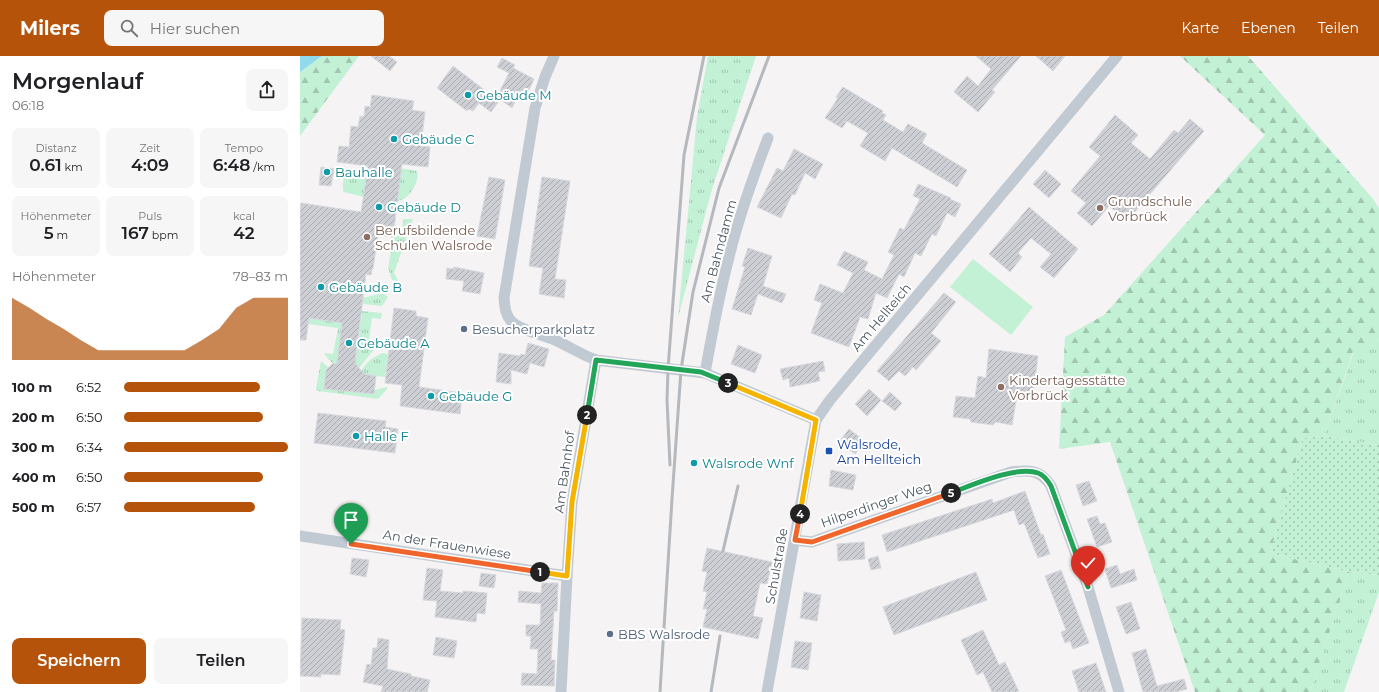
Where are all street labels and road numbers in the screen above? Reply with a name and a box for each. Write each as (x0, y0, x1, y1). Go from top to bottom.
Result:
street label: Am Bahndamm (697, 198, 739, 304)
street label: Am Hellteich (848, 280, 914, 354)
street label: Am Bahnhof (550, 429, 578, 514)
street label: Hilperdinger Weg (818, 478, 934, 530)
street label: An der Frauenwiese (382, 526, 512, 562)
street label: Schulstraße (761, 527, 791, 605)

